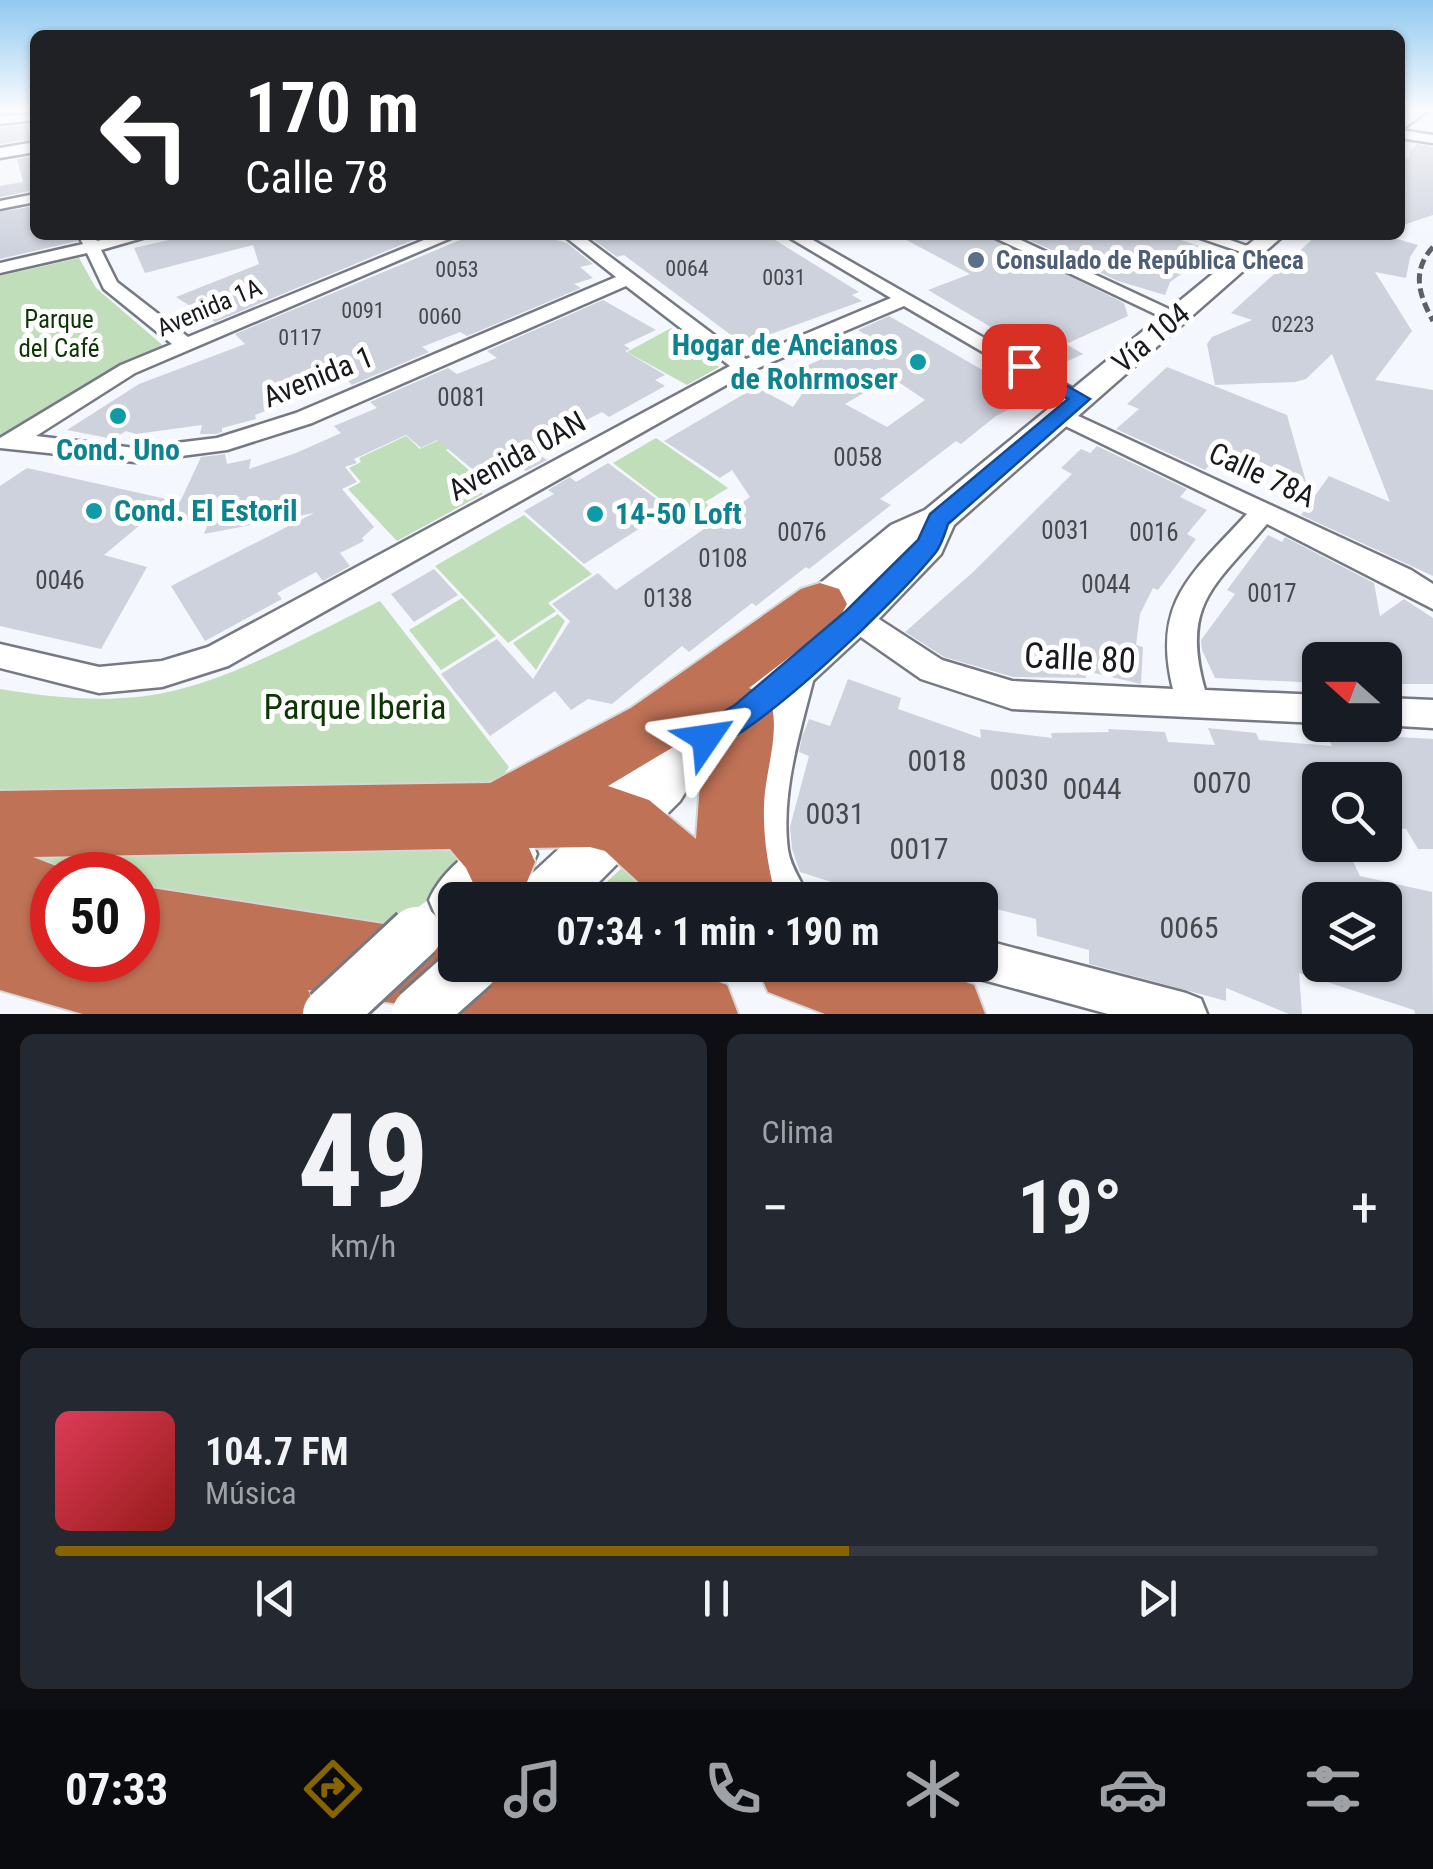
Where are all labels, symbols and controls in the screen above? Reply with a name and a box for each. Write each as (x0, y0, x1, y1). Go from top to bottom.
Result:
text: 170 m (245, 67, 419, 149)
icon: left (80, 70, 210, 200)
text: Calle 78 (245, 151, 389, 204)
place label: Consulado de República Checa (996, 246, 1304, 275)
marker: Consulado de República Checa (965, 249, 987, 271)
house number: 0064 (665, 256, 709, 281)
house number: 0053 (435, 257, 479, 282)
house number: 0031 (762, 265, 806, 290)
street label: Avenida 1A (153, 272, 266, 342)
street label: Vía 104 (1105, 295, 1196, 380)
house number: 0091 (341, 298, 385, 323)
house number: 0060 (418, 304, 462, 329)
park label: Parque del Café (18, 305, 100, 363)
house number: 0223 (1271, 312, 1315, 337)
pin (982, 324, 1067, 409)
house number: 0117 (278, 325, 322, 350)
place label: Hogar de Ancianos de Rohrmoser (672, 327, 898, 396)
street label: Avenida 1 (258, 339, 378, 414)
icon: arrive (997, 339, 1052, 394)
marker: Hogar de Ancianos de Rohrmoser (907, 351, 929, 373)
house number: 0081 (437, 383, 487, 412)
street label: Avenida 0AN (442, 404, 592, 508)
marker: Cond. Uno (107, 405, 129, 427)
place label: Cond. Uno (56, 432, 180, 467)
street label: Calle 78A (1204, 435, 1321, 514)
house number: 0058 (833, 443, 883, 472)
place label: Cond. El Estoril (114, 493, 298, 528)
place label: 14-50 Loft (615, 496, 742, 531)
marker: Cond. El Estoril (83, 500, 105, 522)
marker: 14-50 Loft (584, 503, 606, 525)
house number: 0031 (1041, 516, 1091, 545)
house number: 0076 (777, 518, 827, 547)
house number: 0016 (1129, 518, 1179, 547)
house number: 0108 (698, 544, 748, 573)
house number: 0046 (35, 566, 85, 595)
house number: 0044 (1081, 570, 1131, 599)
house number: 0017 (1247, 579, 1297, 608)
house number: 0138 (643, 584, 693, 613)
street label: Calle 80 (1023, 635, 1137, 682)
north arrow (1302, 642, 1402, 742)
map controls (1302, 642, 1402, 982)
position arrow (654, 686, 758, 790)
park label: Parque Iberia (263, 687, 447, 728)
house number: 0018 (907, 743, 967, 778)
house number: 0030 (989, 762, 1049, 797)
button: search (1302, 762, 1402, 862)
house number: 0070 (1192, 765, 1252, 800)
house number: 0044 (1062, 771, 1122, 806)
house number: 0031 (805, 796, 865, 831)
house number: 0017 (889, 831, 949, 866)
speed limit sign: 50 (30, 852, 160, 982)
button: layers (1302, 882, 1402, 982)
text: 07:34 · 1 min · 190 m (557, 910, 879, 954)
house number: 0065 (1159, 910, 1219, 945)
text: 49 (298, 1085, 429, 1238)
text: Clima (762, 1113, 834, 1151)
text: 19° (1017, 1163, 1122, 1251)
text: − (762, 1176, 789, 1240)
text: + (1351, 1176, 1378, 1240)
text: km/h (330, 1227, 396, 1265)
text: 104.7 FM (205, 1430, 349, 1474)
text: Música (205, 1474, 297, 1512)
icon: previous (248, 1571, 303, 1626)
icon: pause (689, 1571, 744, 1626)
icon: next (1130, 1571, 1185, 1626)
icon: directions (298, 1754, 368, 1824)
icon: music (498, 1754, 568, 1824)
icon: phone (698, 1754, 768, 1824)
icon: climate (898, 1754, 968, 1824)
icon: car (1098, 1754, 1168, 1824)
icon: filters (1298, 1754, 1368, 1824)
text: 07:33 (65, 1763, 168, 1816)

